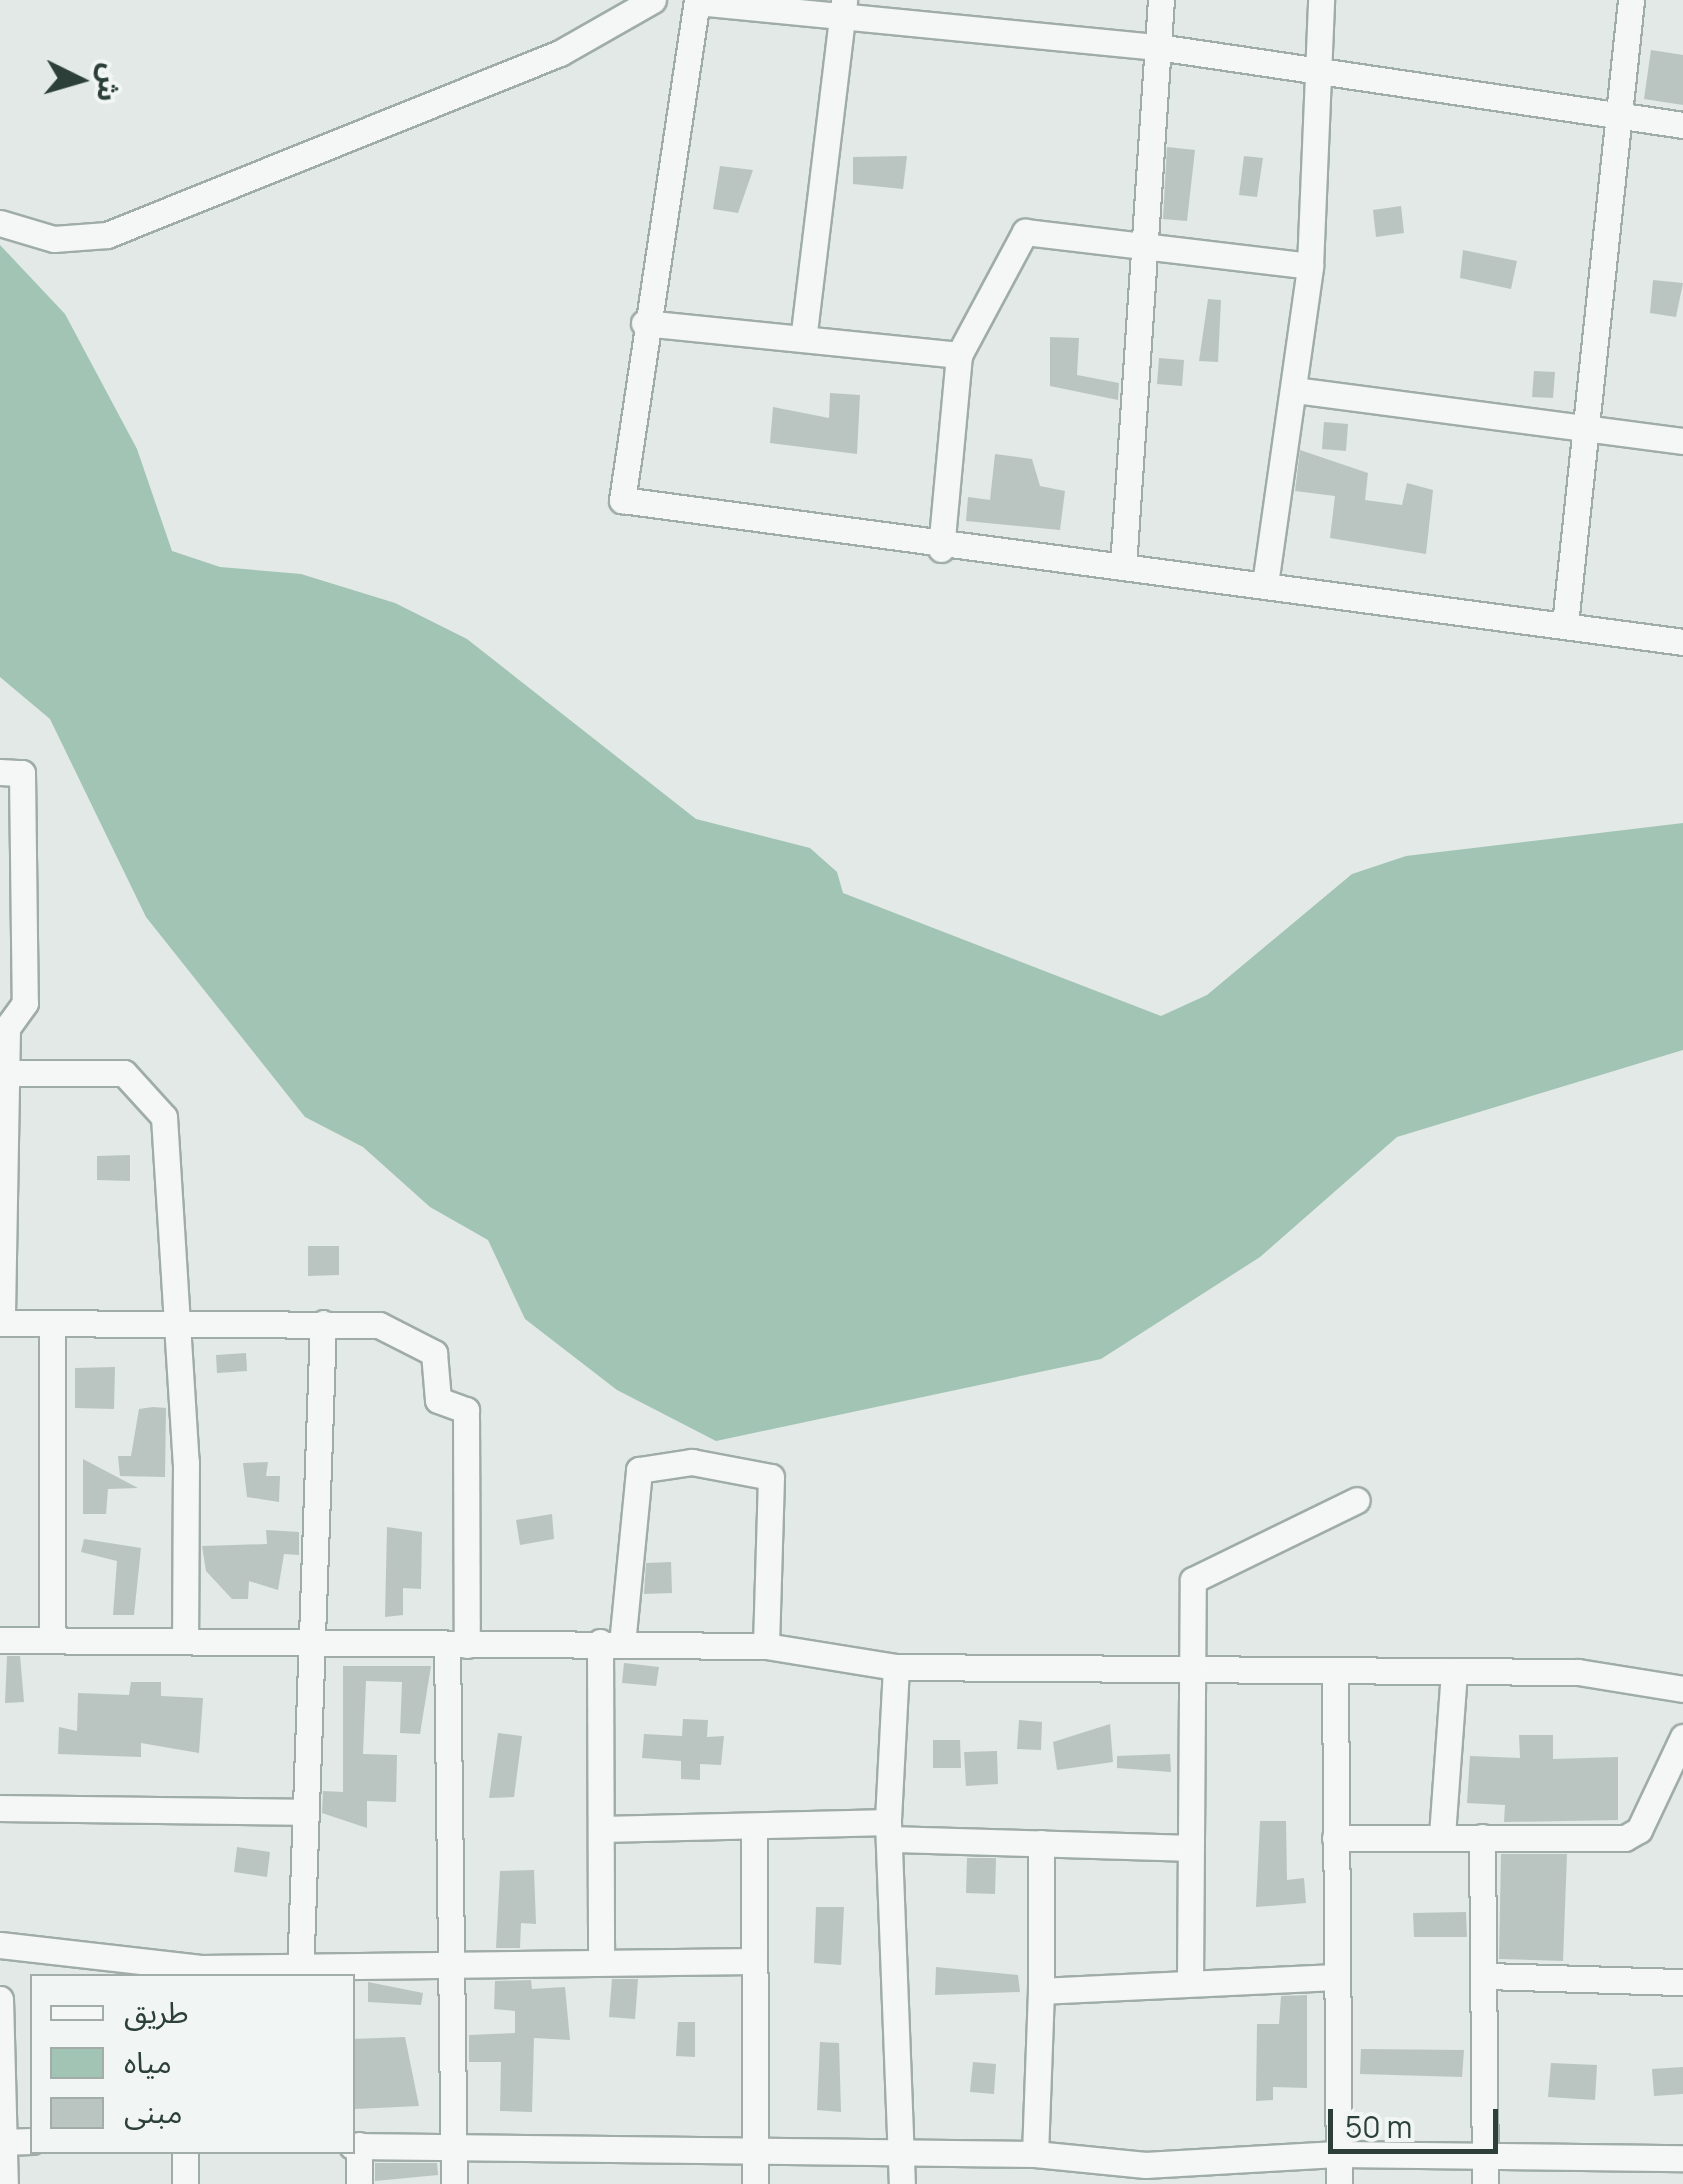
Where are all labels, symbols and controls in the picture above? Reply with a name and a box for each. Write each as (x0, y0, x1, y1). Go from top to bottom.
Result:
north arrow (30, 30, 130, 130)
text: ش (89, 62, 130, 103)
legend (30, 1974, 355, 2154)
text: طريق (124, 1991, 189, 2032)
text: مياه (124, 2041, 172, 2082)
scale bar (1333, 2089, 1503, 2151)
text: مبنى (124, 2091, 182, 2132)
text: 50 m (1345, 2106, 1412, 2147)

